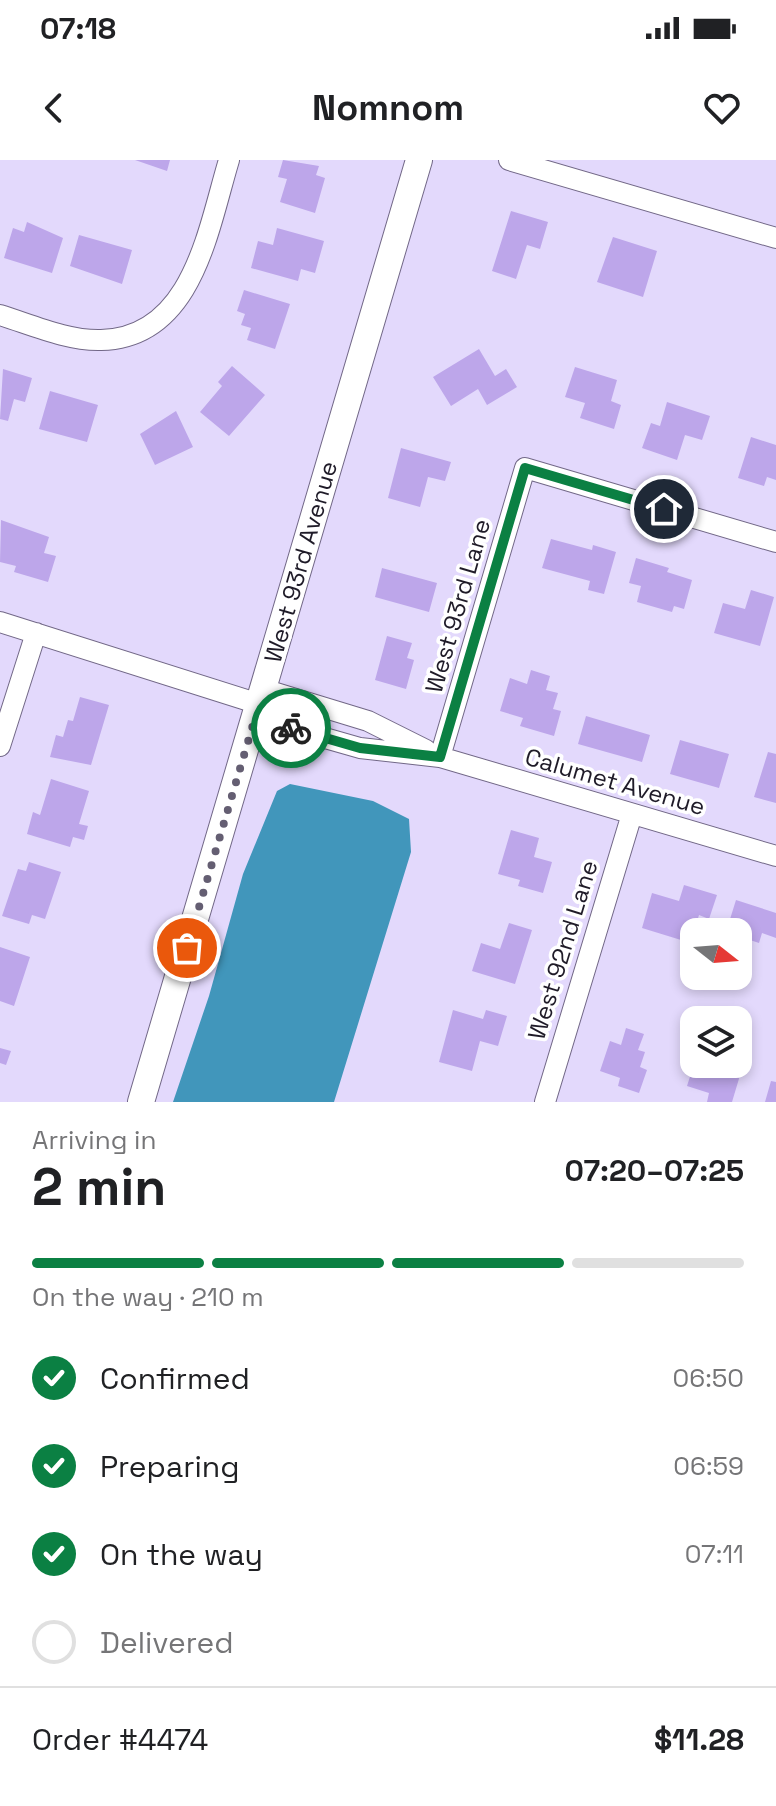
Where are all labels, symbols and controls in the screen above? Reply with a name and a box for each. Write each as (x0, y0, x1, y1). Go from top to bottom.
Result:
text: 07:18 (40, 9, 116, 48)
text: Nomnom (312, 85, 464, 131)
icon: back (32, 86, 76, 130)
icon: heart (700, 86, 744, 130)
street label: West 93rd Avenue (257, 457, 344, 666)
pin (630, 475, 698, 543)
icon: home (642, 487, 686, 531)
street label: West 93rd Lane (418, 515, 497, 697)
courier (251, 688, 331, 768)
icon: bike (269, 706, 313, 750)
street label: Calumet Avenue (522, 741, 709, 822)
street label: West 92nd Lane (521, 856, 605, 1043)
pin (153, 914, 221, 982)
north arrow (680, 918, 752, 990)
map controls (680, 918, 752, 1078)
icon: bag (165, 926, 209, 970)
button: layers (680, 1006, 752, 1078)
text: Arriving in (32, 1123, 156, 1157)
text: 07:20–07:25 (565, 1151, 744, 1190)
text: 2 min (32, 1154, 166, 1220)
text: On the way · 210 m (32, 1280, 264, 1314)
icon: check (32, 1356, 76, 1400)
text: Confirmed (100, 1359, 250, 1398)
text: 06:50 (673, 1361, 744, 1395)
icon: check (32, 1444, 76, 1488)
text: Preparing (100, 1447, 239, 1486)
text: 06:59 (673, 1449, 744, 1483)
icon: check (32, 1532, 76, 1576)
text: On the way (100, 1535, 263, 1574)
text: 07:11 (685, 1537, 744, 1571)
text: Delivered (100, 1623, 234, 1662)
text: Order #4474 (32, 1720, 208, 1759)
text: $11.28 (654, 1720, 744, 1759)

